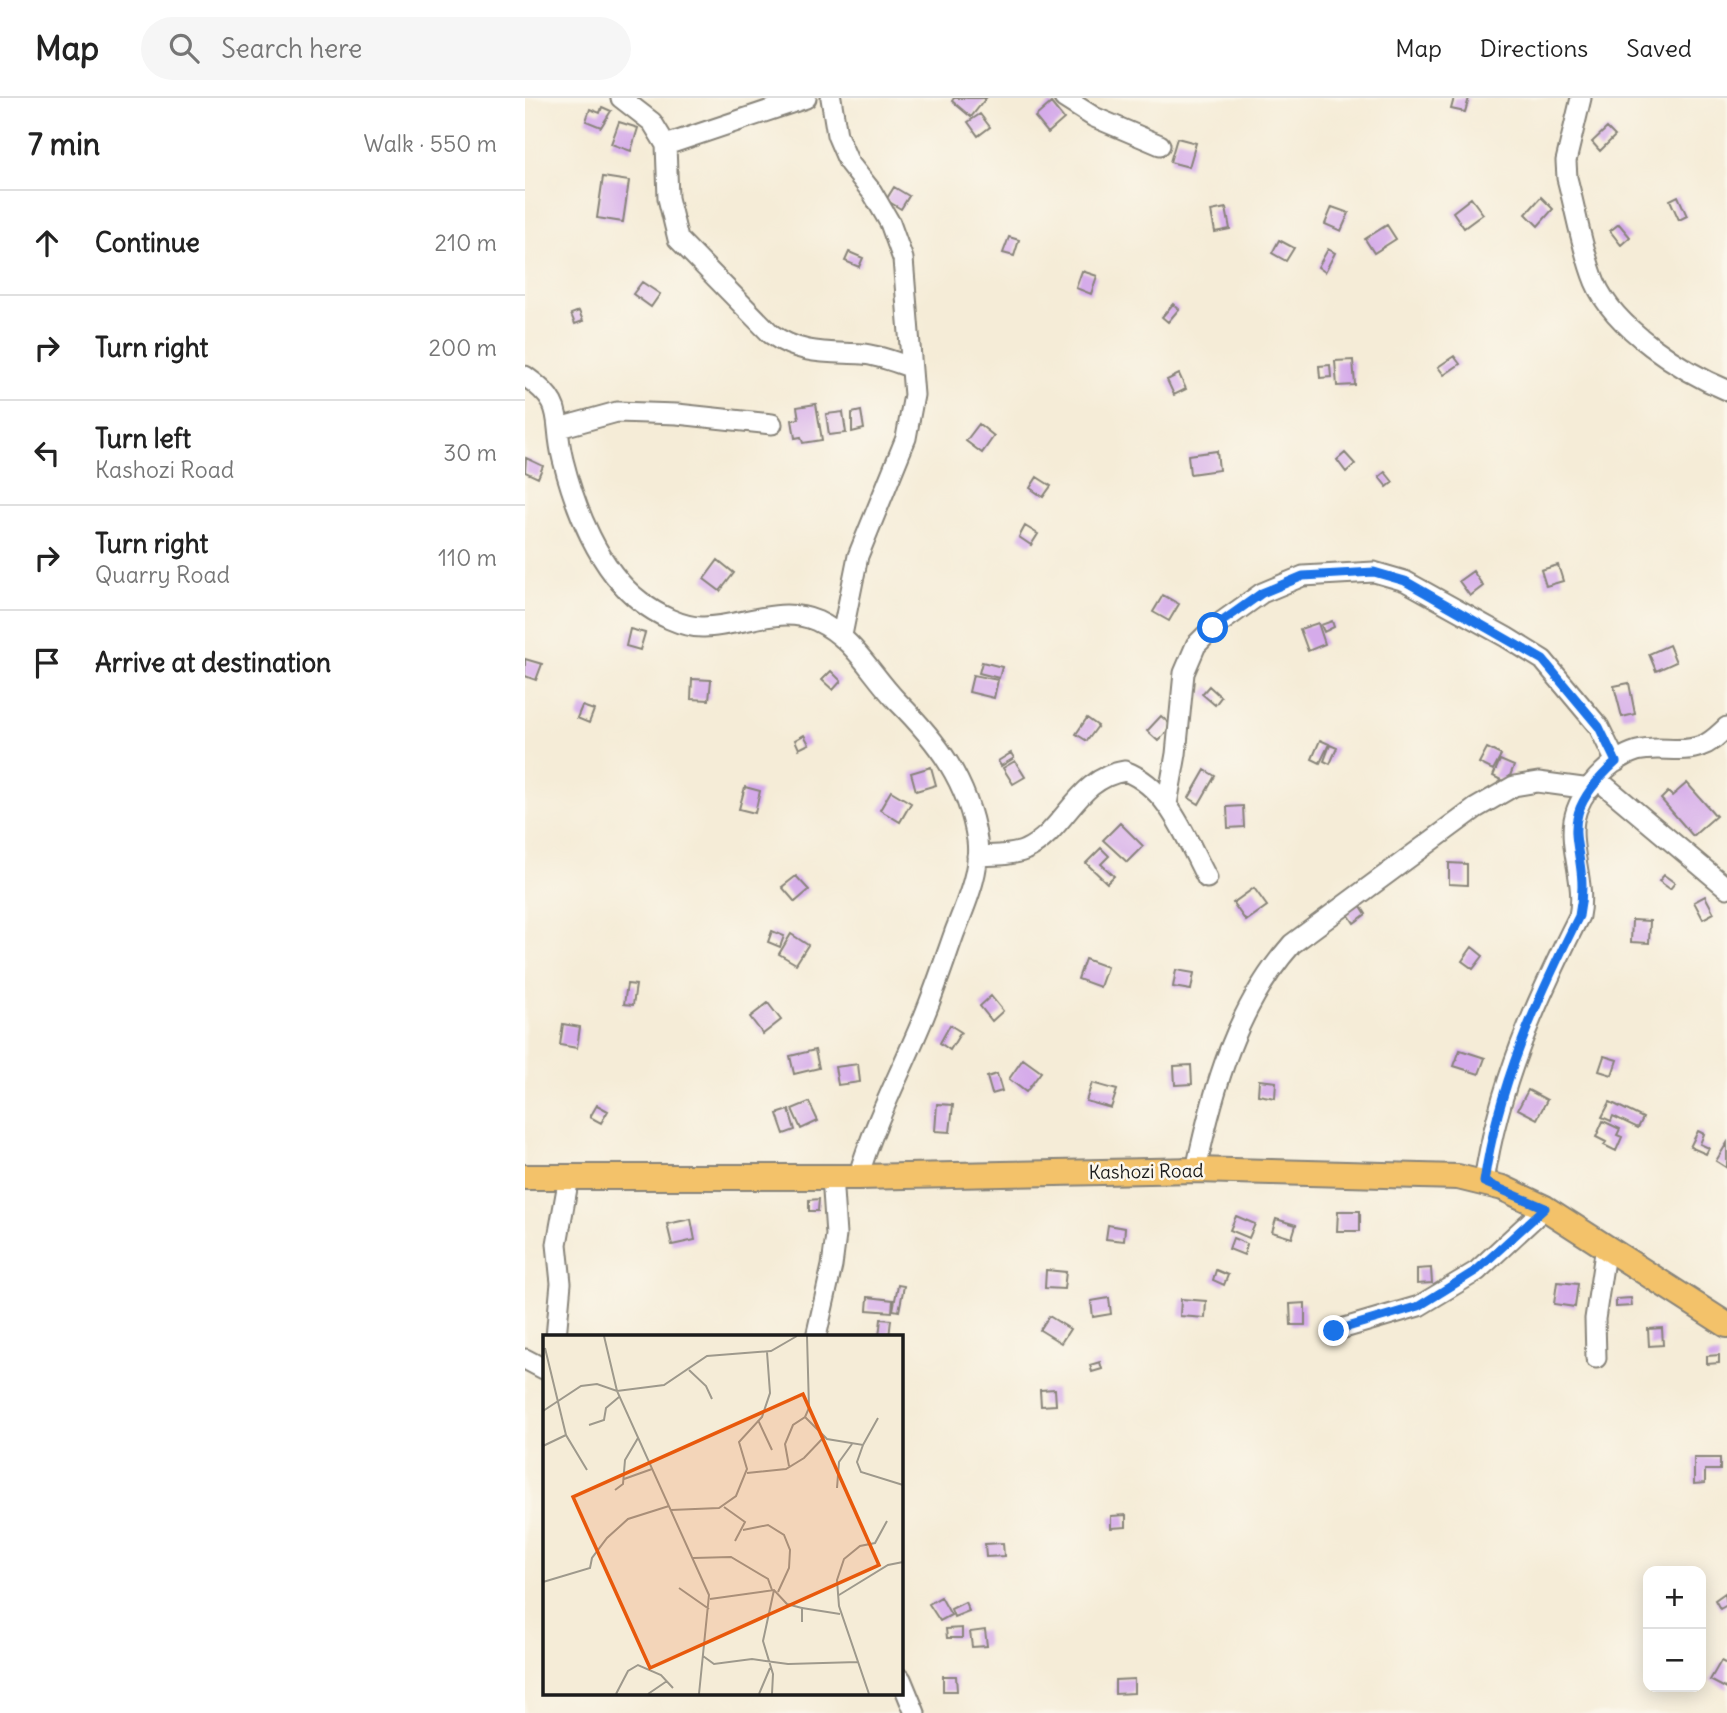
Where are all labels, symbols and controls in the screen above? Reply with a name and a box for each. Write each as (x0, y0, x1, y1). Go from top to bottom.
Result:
search box (141, 17, 631, 80)
text: Map (35, 27, 99, 69)
icon: search (165, 29, 203, 67)
text: Search here (221, 32, 362, 65)
text: Map (1395, 33, 1442, 63)
text: Directions (1480, 33, 1588, 63)
text: Saved (1626, 33, 1692, 63)
text: 7 min (28, 125, 100, 163)
text: Walk · 550 m (364, 129, 497, 158)
icon: ahead (28, 224, 66, 262)
text: Continue (95, 226, 200, 259)
text: 210 m (434, 228, 497, 257)
icon: right (28, 329, 66, 367)
text: Turn right (95, 331, 208, 364)
text: 200 m (428, 333, 497, 362)
text: Turn left (95, 422, 191, 455)
icon: left (28, 434, 66, 472)
text: 30 m (443, 438, 497, 467)
text: Kashozi Road (95, 455, 234, 484)
text: Turn right (95, 527, 208, 560)
icon: right (28, 539, 66, 577)
text: 110 m (438, 543, 497, 572)
text: Quarry Road (95, 560, 230, 589)
route start (1197, 612, 1228, 643)
icon: arrive (28, 644, 66, 682)
text: Arrive at destination (95, 646, 331, 679)
street label: Kashozi Road (1088, 1158, 1204, 1184)
route end (1318, 1315, 1349, 1346)
inset map (543, 1335, 903, 1696)
map controls (1643, 1566, 1706, 1692)
button: + (1643, 1566, 1706, 1629)
button: − (1643, 1629, 1706, 1692)

